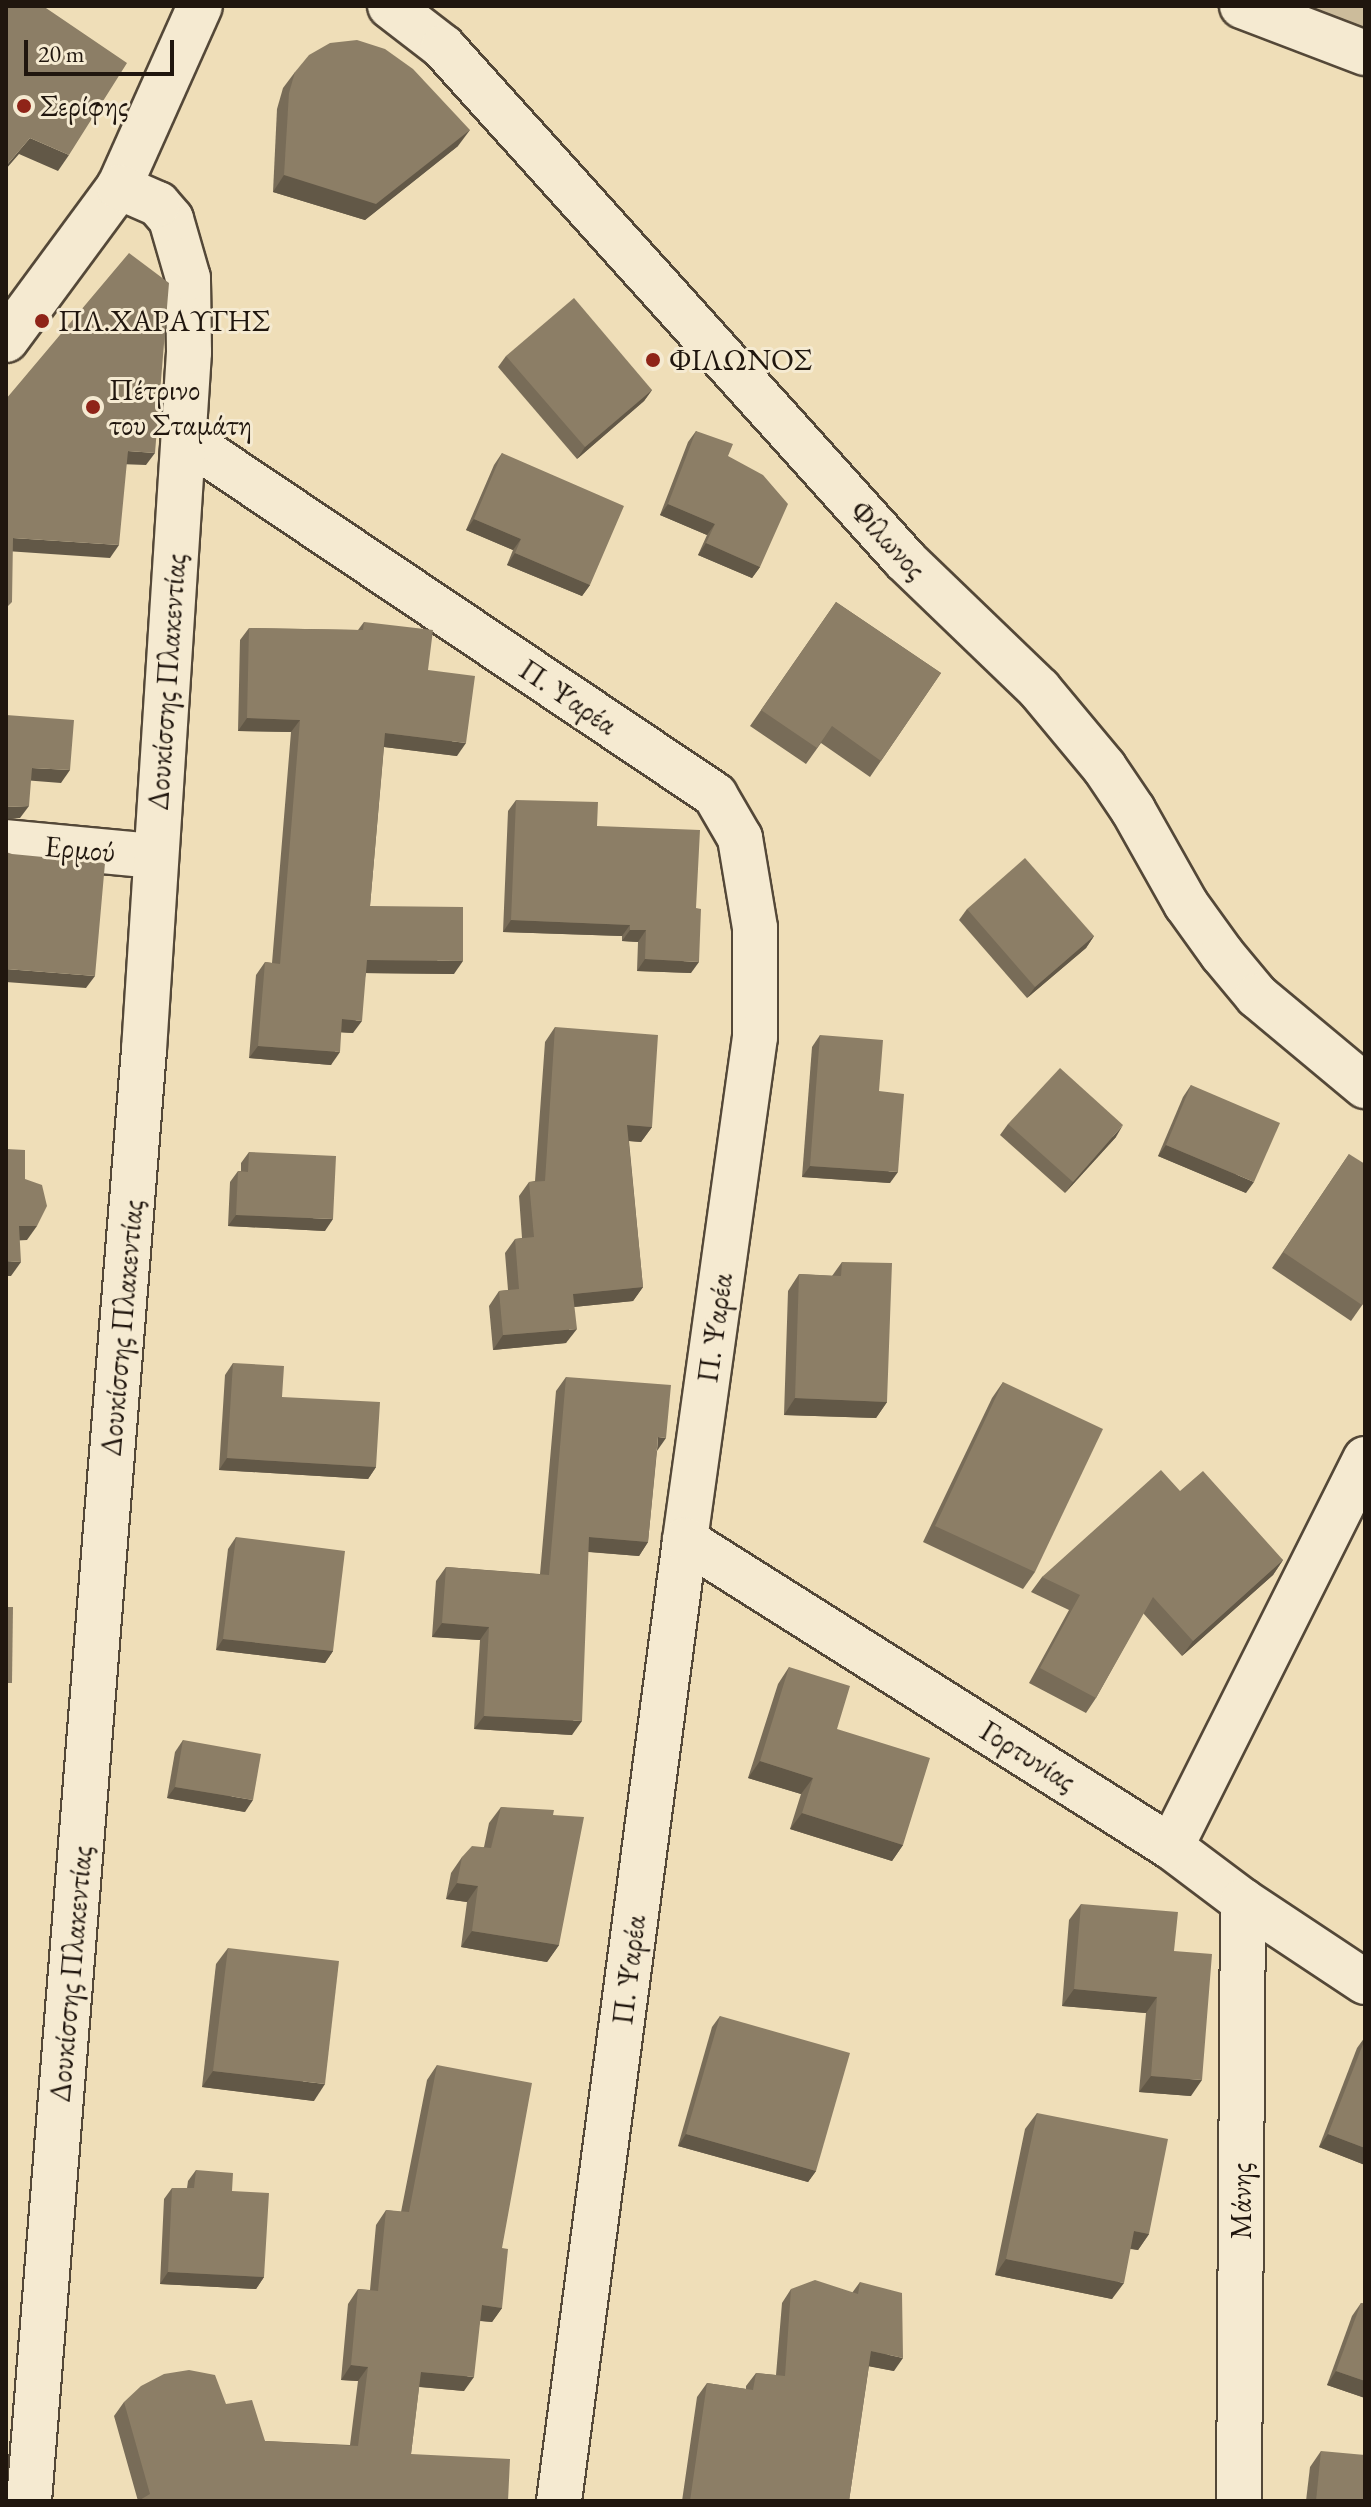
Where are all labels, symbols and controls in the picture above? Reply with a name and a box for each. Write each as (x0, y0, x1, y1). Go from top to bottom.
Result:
scale bar (28, 24, 178, 74)
text: 20 m (38, 38, 85, 69)
place label: Σερίφης (40, 88, 128, 124)
marker: Σερίφης (15, 97, 33, 115)
place label: ΠΛ.ΧΑΡΑΥΓΗΣ (58, 303, 270, 339)
marker: ΠΛ.ΧΑΡΑΥΓΗΣ (33, 312, 51, 330)
place label: ΦΙΛΩΝΟΣ (669, 342, 812, 378)
marker: ΦΙΛΩΝΟΣ (644, 351, 662, 369)
place label: Πέτρινο του Σταμάτη (109, 372, 252, 442)
marker: Πέτρινο του Σταμάτη (84, 398, 102, 416)
street label: Φίλωνος (842, 493, 934, 587)
street label: Δουκίσσης Πλακεντίας (140, 552, 194, 812)
street label: Π. Ψαρέα (512, 651, 624, 743)
street label: Ερμού (43, 828, 117, 870)
street label: Δουκίσσης Πλακεντίας (93, 1198, 151, 1458)
street label: Π. Ψαρέα (690, 1271, 740, 1385)
street label: Γορτυνίας (974, 1713, 1082, 1799)
street label: Δουκίσσης Πλακεντίας (42, 1844, 100, 2104)
street label: Π. Ψαρέα (604, 1913, 654, 2027)
street label: Μάνης (1223, 2163, 1259, 2239)

